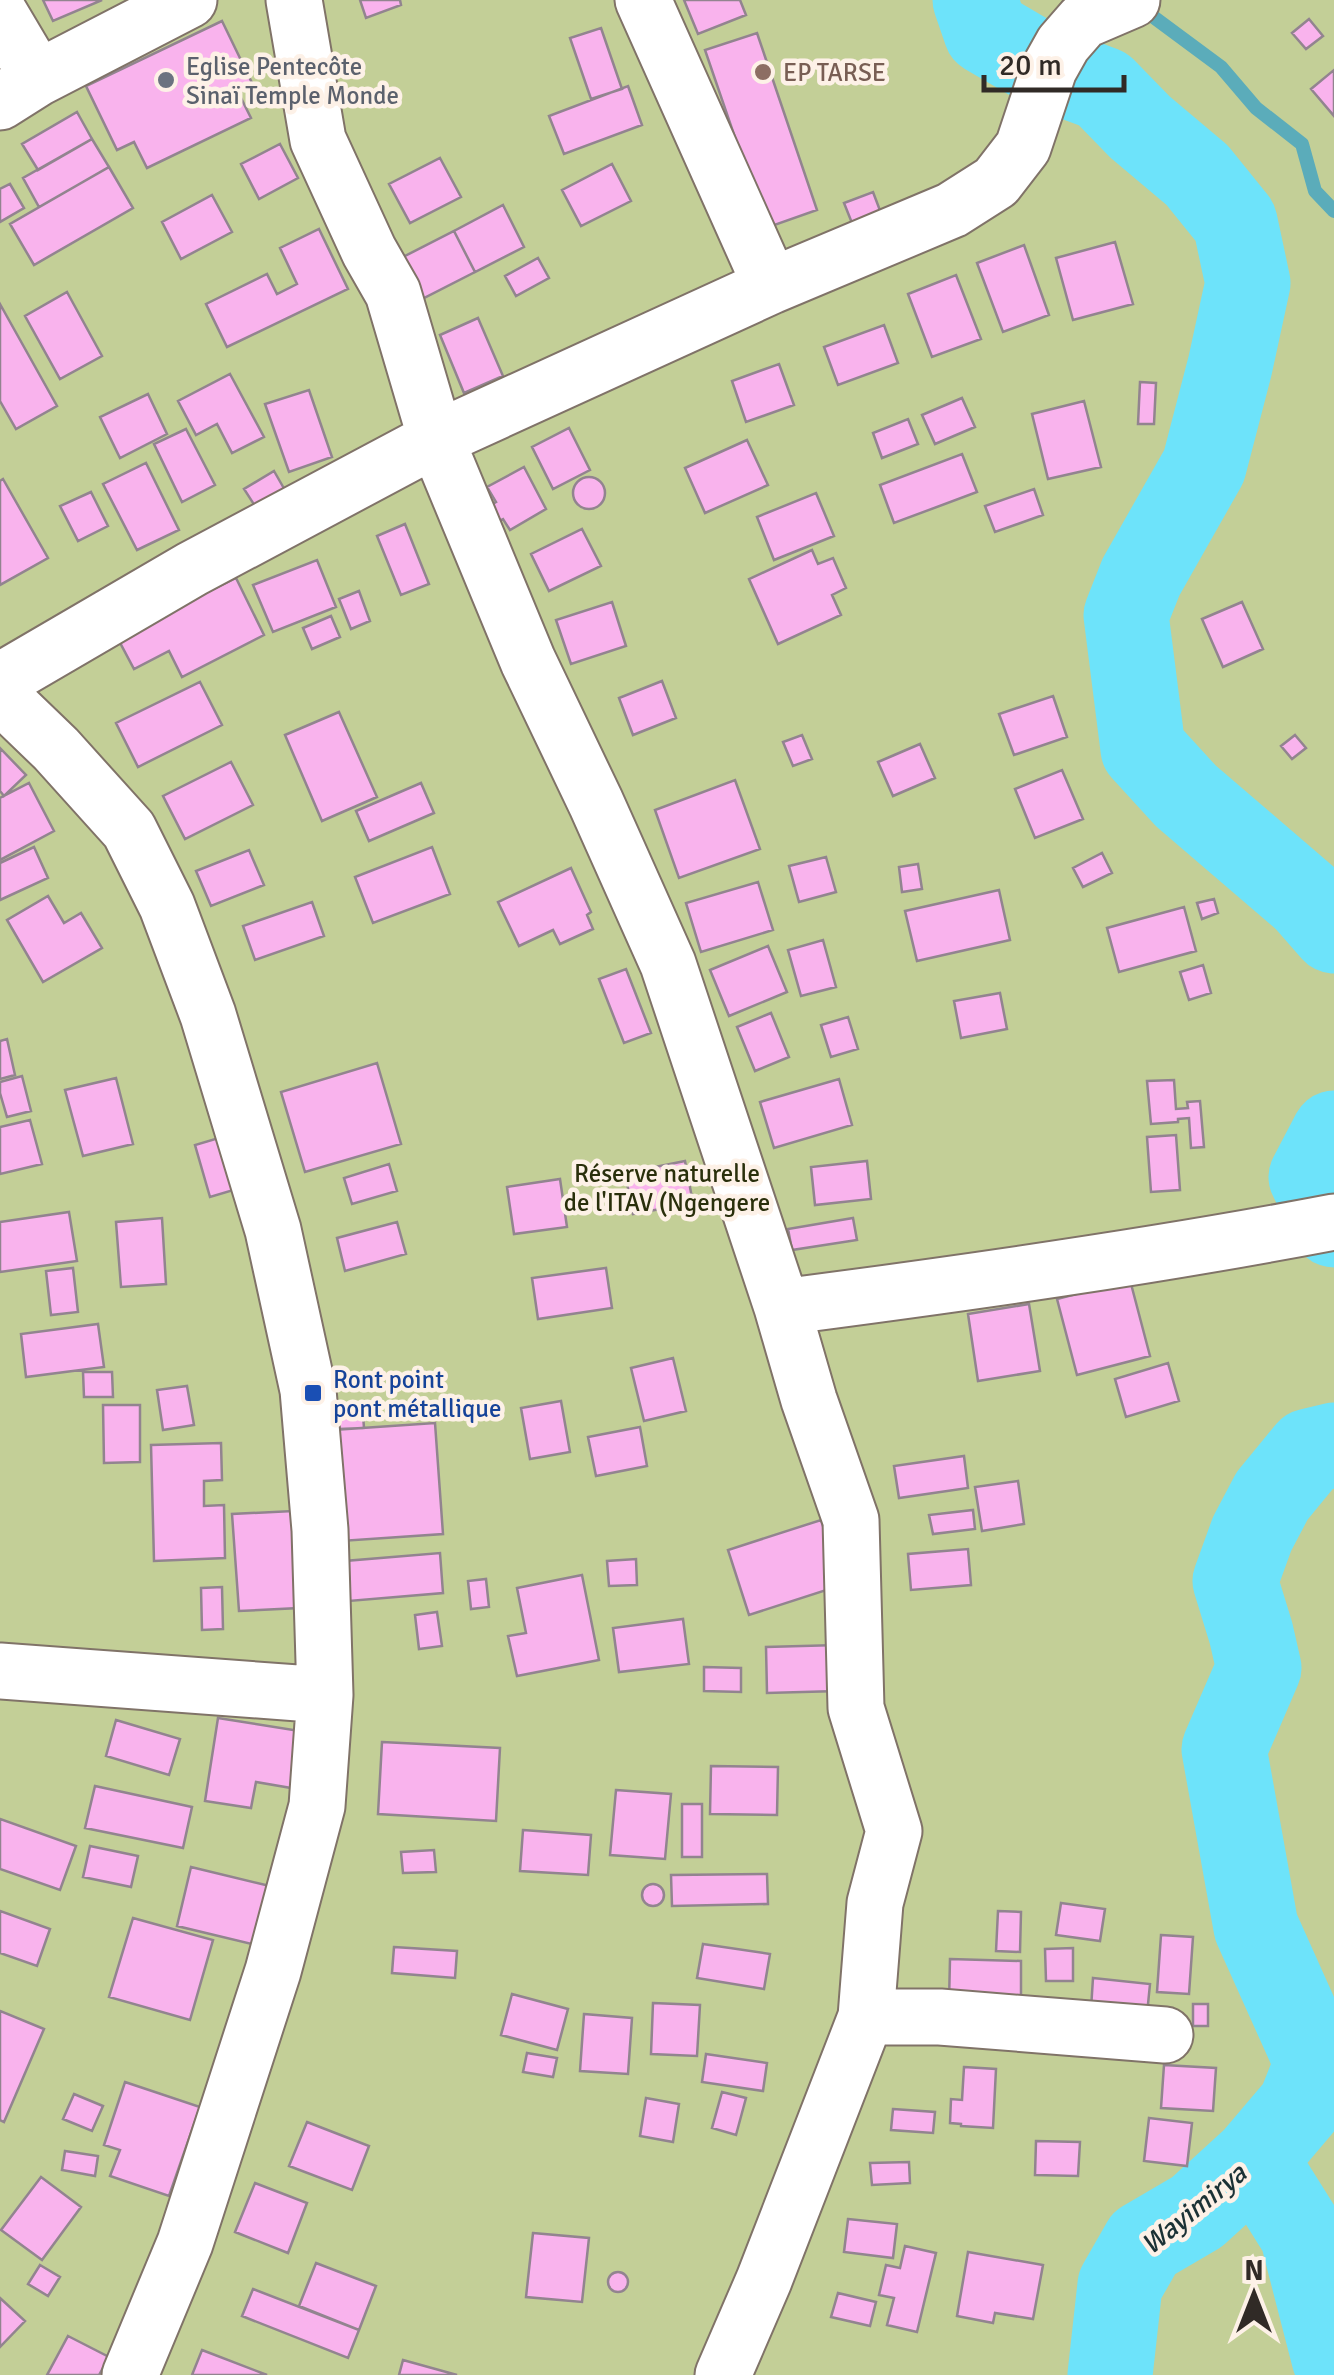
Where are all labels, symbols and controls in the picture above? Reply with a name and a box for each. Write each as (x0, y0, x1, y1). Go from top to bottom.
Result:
scale bar (984, 30, 1124, 92)
text: 20 m (999, 47, 1062, 84)
place label: Eglise Pentecôte Sinaï Temple Monde (186, 51, 399, 111)
place label: EP TARSE (783, 57, 886, 88)
marker: EP TARSE (752, 61, 774, 83)
marker: Eglise Pentecôte Sinaï Temple Monde (155, 69, 177, 91)
park label: Réserve naturelle de l'ITAV (Ngengere (564, 1158, 770, 1218)
place label: Ront point pont métallique (333, 1364, 501, 1424)
marker: Ront point pont métallique (302, 1382, 324, 1404)
water label: Wayimirya (1135, 2156, 1254, 2262)
north arrow (1204, 2245, 1304, 2345)
text: N (1244, 2254, 1264, 2288)

